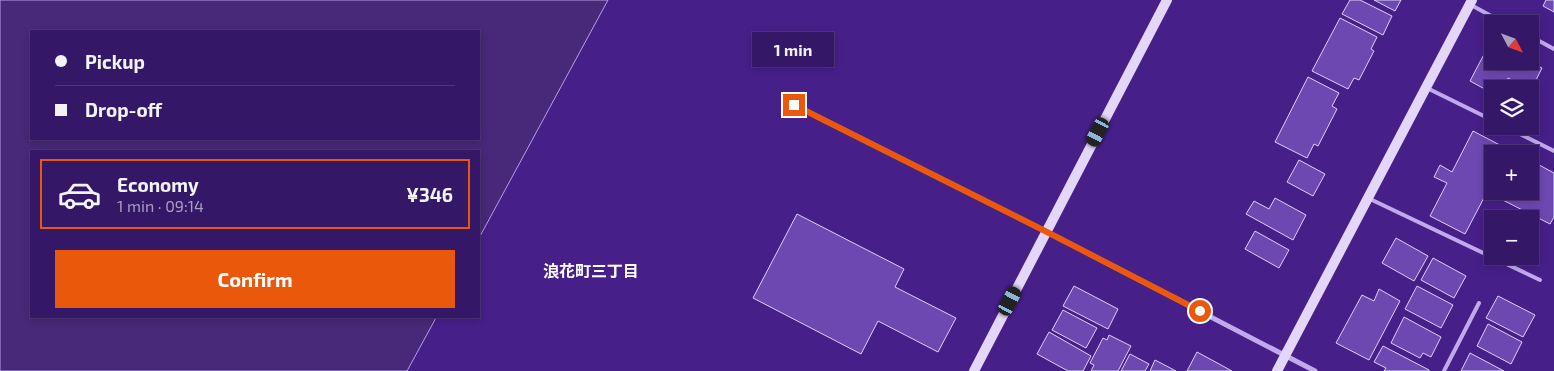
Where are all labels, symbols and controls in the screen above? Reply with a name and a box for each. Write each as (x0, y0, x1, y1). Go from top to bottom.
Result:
north arrow (1484, 15, 1539, 70)
map controls (1484, 15, 1539, 265)
callout: 1 min (753, 32, 835, 68)
text: 1 min (774, 40, 812, 59)
text: Pickup (85, 50, 145, 73)
button: layers (1484, 80, 1539, 135)
route end (783, 94, 805, 116)
text: Drop-off (85, 98, 162, 121)
car (1084, 115, 1111, 149)
button: + (1484, 145, 1539, 200)
icon: car (57, 172, 102, 217)
text: Economy (117, 173, 199, 196)
text: ¥346 (406, 183, 453, 206)
text: 1 min · 09:14 (117, 196, 204, 215)
button: − (1484, 210, 1539, 265)
button: Confirm (55, 250, 455, 308)
district label: 浪花町三丁目 (543, 261, 639, 280)
car (996, 284, 1023, 318)
route start (1189, 300, 1211, 322)

